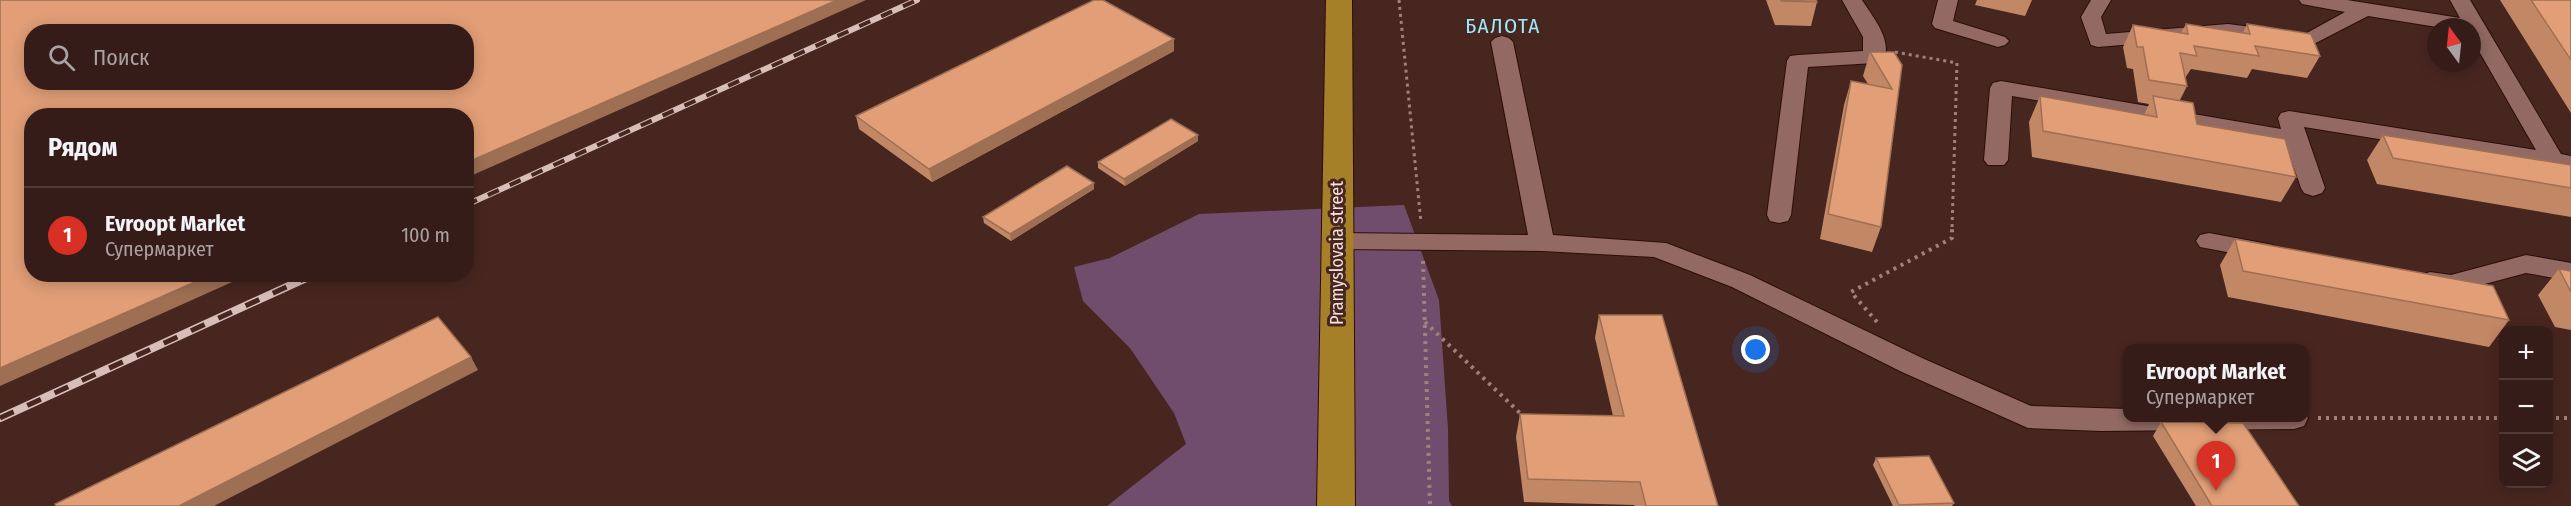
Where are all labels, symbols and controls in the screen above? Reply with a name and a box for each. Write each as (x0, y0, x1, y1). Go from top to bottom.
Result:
district label: БАЛОТА (1465, 13, 1541, 39)
north arrow (2427, 18, 2481, 72)
search box (24, 24, 474, 90)
icon: search (45, 41, 78, 74)
text: Поиск (93, 44, 149, 71)
text: Рядом (48, 132, 117, 163)
street label: Pramyslovaia street (1326, 181, 1348, 325)
text: Evroopt Market (105, 210, 245, 237)
text: 1 (63, 223, 72, 247)
text: 100 m (401, 223, 450, 247)
text: Супермаркет (105, 237, 214, 261)
map controls (2499, 326, 2553, 488)
button: + (2499, 326, 2553, 380)
your location (1741, 335, 1770, 364)
popup (2123, 344, 2309, 422)
text: Evroopt Market (2146, 358, 2286, 385)
button: − (2499, 380, 2553, 434)
text: Супермаркет (2146, 385, 2254, 409)
button: layers (2499, 434, 2553, 488)
pin: 1 (2196, 442, 2236, 491)

